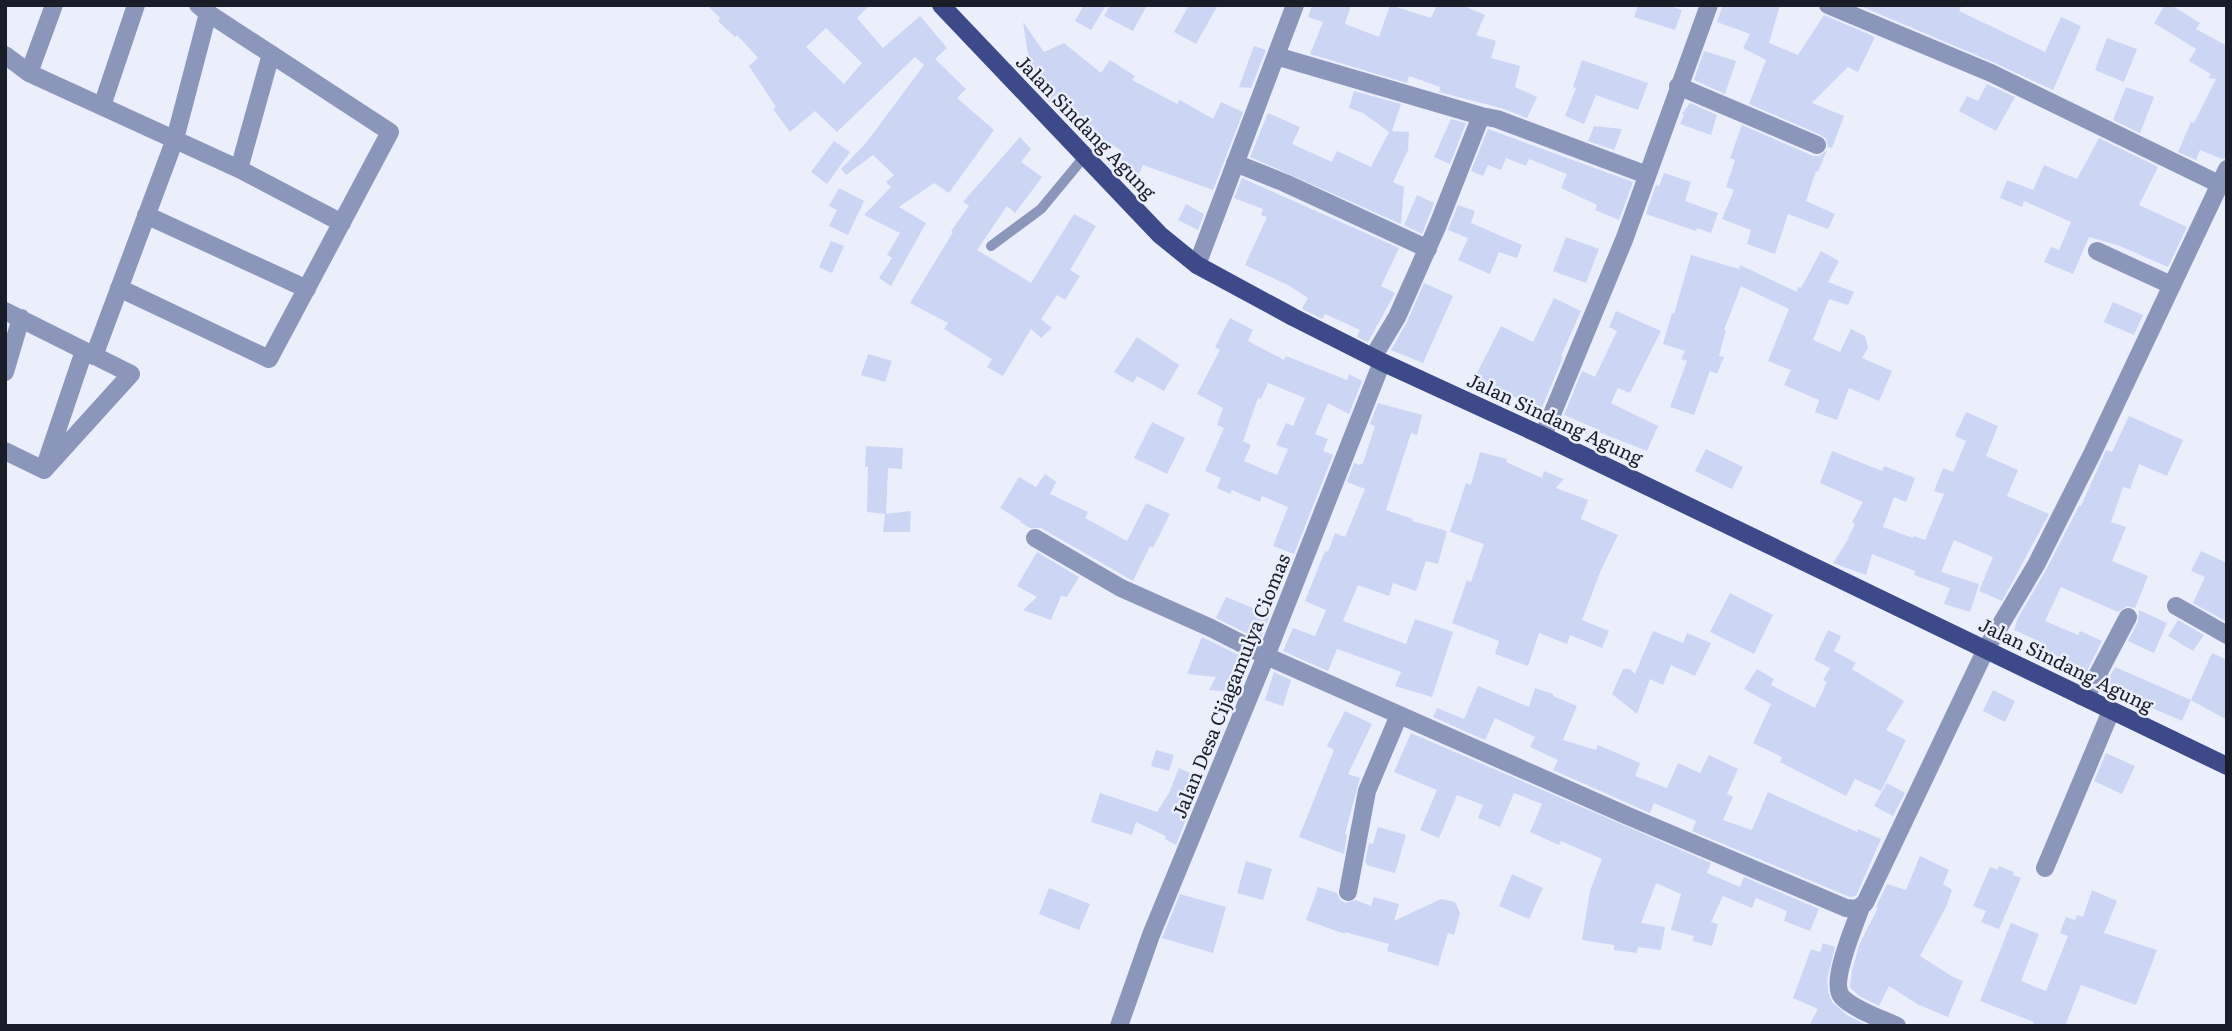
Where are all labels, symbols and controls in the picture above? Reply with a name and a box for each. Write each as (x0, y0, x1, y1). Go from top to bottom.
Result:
street label: Jalan Sindang Agung (1010, 48, 1164, 205)
street label: Jalan Sindang Agung (1463, 365, 1648, 471)
street label: Jalan Desa Cijagamulya Ciomas (1164, 549, 1296, 822)
street label: Jalan Sindang Agung (1974, 610, 2159, 719)

